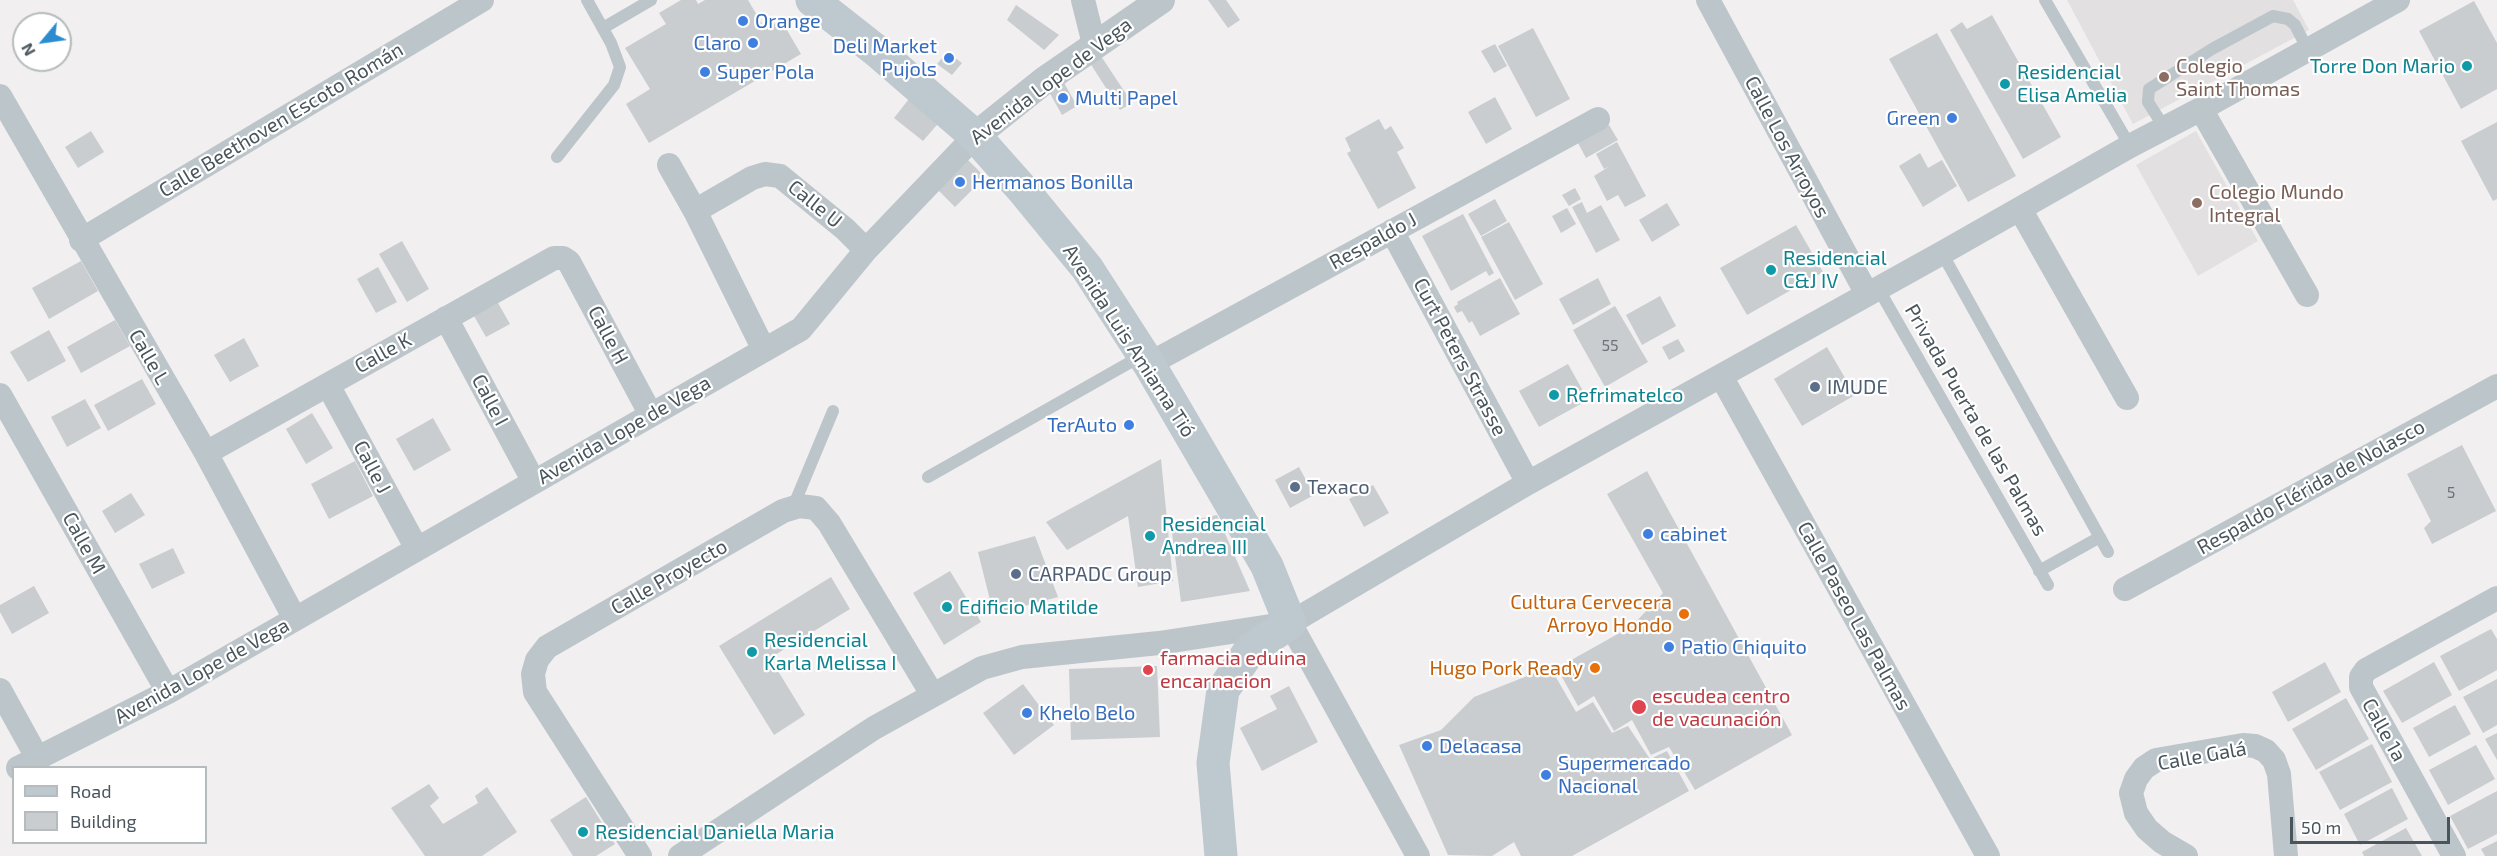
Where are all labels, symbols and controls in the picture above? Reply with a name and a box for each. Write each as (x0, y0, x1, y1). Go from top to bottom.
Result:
place label: Orange (755, 9, 821, 33)
north arrow (12, 12, 72, 72)
street label: Avenida Lope de Vega (966, 12, 1136, 150)
marker: Orange (736, 14, 750, 28)
place label: Claro (694, 31, 741, 55)
place label: Deli Market Pujols (833, 34, 937, 81)
marker: Claro (746, 36, 760, 50)
street label: Calle Beethoven Escoto Román (155, 37, 407, 203)
text: N (16, 40, 39, 60)
marker: Deli Market Pujols (942, 51, 956, 65)
place label: Colegio Saint Thomas (2176, 54, 2300, 101)
place label: Torre Don Mario (2310, 54, 2455, 78)
marker: Torre Don Mario (2460, 59, 2474, 73)
place label: Super Pola (717, 60, 814, 84)
place label: Residencial Elisa Amelia (2017, 60, 2127, 107)
marker: Super Pola (698, 65, 712, 79)
marker: Colegio Saint Thomas (2157, 70, 2171, 84)
street label: Calle Los Arroyos (1740, 72, 1834, 222)
marker: Residencial Elisa Amelia (1998, 77, 2012, 91)
place label: Multi Papel (1075, 86, 1178, 110)
marker: Multi Papel (1056, 91, 1070, 105)
place label: Green (1887, 106, 1940, 130)
marker: Green (1945, 111, 1959, 125)
place label: Hermanos Bonilla (972, 170, 1133, 194)
street label: Calle U (783, 175, 847, 233)
marker: Hermanos Bonilla (953, 175, 967, 189)
place label: Colegio Mundo Integral (2209, 180, 2344, 227)
marker: Colegio Mundo Integral (2190, 196, 2204, 210)
street label: Respaldo J (1325, 207, 1421, 275)
street label: Avenida Luis Amiama Tió (1058, 240, 1200, 442)
place label: Residencial C&J IV (1783, 246, 1887, 293)
marker: Residencial C&J IV (1764, 263, 1778, 277)
street label: Curt Peters Strasse (1408, 274, 1512, 440)
street label: Privada Puerta de las Palmas (1900, 300, 2052, 540)
street label: Calle H (583, 302, 633, 368)
street label: Calle L (124, 325, 174, 389)
street label: Calle K (350, 328, 416, 378)
house number: 55 (1601, 336, 1619, 356)
street label: Calle I (467, 370, 513, 430)
street label: Avenida Lope de Vega (533, 371, 715, 489)
place label: IMUDE (1827, 375, 1888, 399)
marker: IMUDE (1808, 380, 1822, 394)
place label: Refrimatelco (1566, 383, 1683, 407)
marker: Refrimatelco (1547, 388, 1561, 402)
place label: TerAuto (1047, 413, 1117, 437)
street label: Respaldo Flérida de Nolasco (2193, 414, 2429, 560)
marker: TerAuto (1122, 418, 1136, 432)
street label: Calle J (348, 437, 396, 497)
place label: Texaco (1307, 475, 1370, 499)
marker: Texaco (1288, 480, 1302, 494)
house number: 5 (2447, 483, 2455, 503)
street label: Calle M (57, 508, 111, 578)
place label: Residencial Andrea III (1162, 512, 1266, 559)
street label: Calle Paseo Las Palmas (1792, 517, 1916, 715)
place label: cabinet (1660, 522, 1727, 546)
marker: cabinet (1641, 527, 1655, 541)
marker: Residencial Andrea III (1143, 529, 1157, 543)
street label: Calle Proyecto (607, 534, 731, 620)
place label: CARPADC Group (1028, 562, 1172, 586)
marker: CARPADC Group (1009, 567, 1023, 581)
place label: Cultura Cervecera Arroyo Hondo (1510, 590, 1672, 637)
place label: Edificio Matilde (959, 595, 1099, 619)
marker: Edificio Matilde (940, 600, 954, 614)
marker: Cultura Cervecera Arroyo Hondo (1677, 607, 1691, 621)
street label: Avenida Lope de Vega (110, 613, 294, 729)
place label: Residencial Karla Melissa I (764, 628, 896, 675)
place label: Patio Chiquito (1681, 635, 1807, 659)
marker: Patio Chiquito (1662, 640, 1676, 654)
marker: Residencial Karla Melissa I (745, 645, 759, 659)
place label: farmacia eduina encarnacion (1160, 646, 1306, 693)
place label: Hugo Pork Ready (1430, 656, 1583, 680)
marker: Hugo Pork Ready (1588, 661, 1602, 675)
marker: farmacia eduina encarnacion (1141, 663, 1155, 677)
place label: escudea centro de vacunación (1652, 684, 1790, 731)
street label: Calle 1a (2357, 694, 2411, 766)
marker: escudea centro de vacunación (1630, 698, 1648, 716)
place label: Khelo Belo (1039, 701, 1135, 725)
marker: Khelo Belo (1020, 706, 1034, 720)
place label: Delacasa (1439, 734, 1522, 758)
street label: Calle Galá (2156, 736, 2248, 776)
marker: Delacasa (1420, 739, 1434, 753)
place label: Supermercado Nacional (1558, 751, 1691, 798)
legend (12, 766, 207, 844)
marker: Supermercado Nacional (1539, 768, 1553, 782)
text: Road (70, 780, 111, 802)
scale bar (2293, 805, 2454, 843)
text: Building (70, 810, 137, 832)
text: 50 m (2301, 816, 2341, 838)
place label: Residencial Daniella Maria (595, 820, 834, 844)
marker: Residencial Daniella Maria (576, 825, 590, 839)

